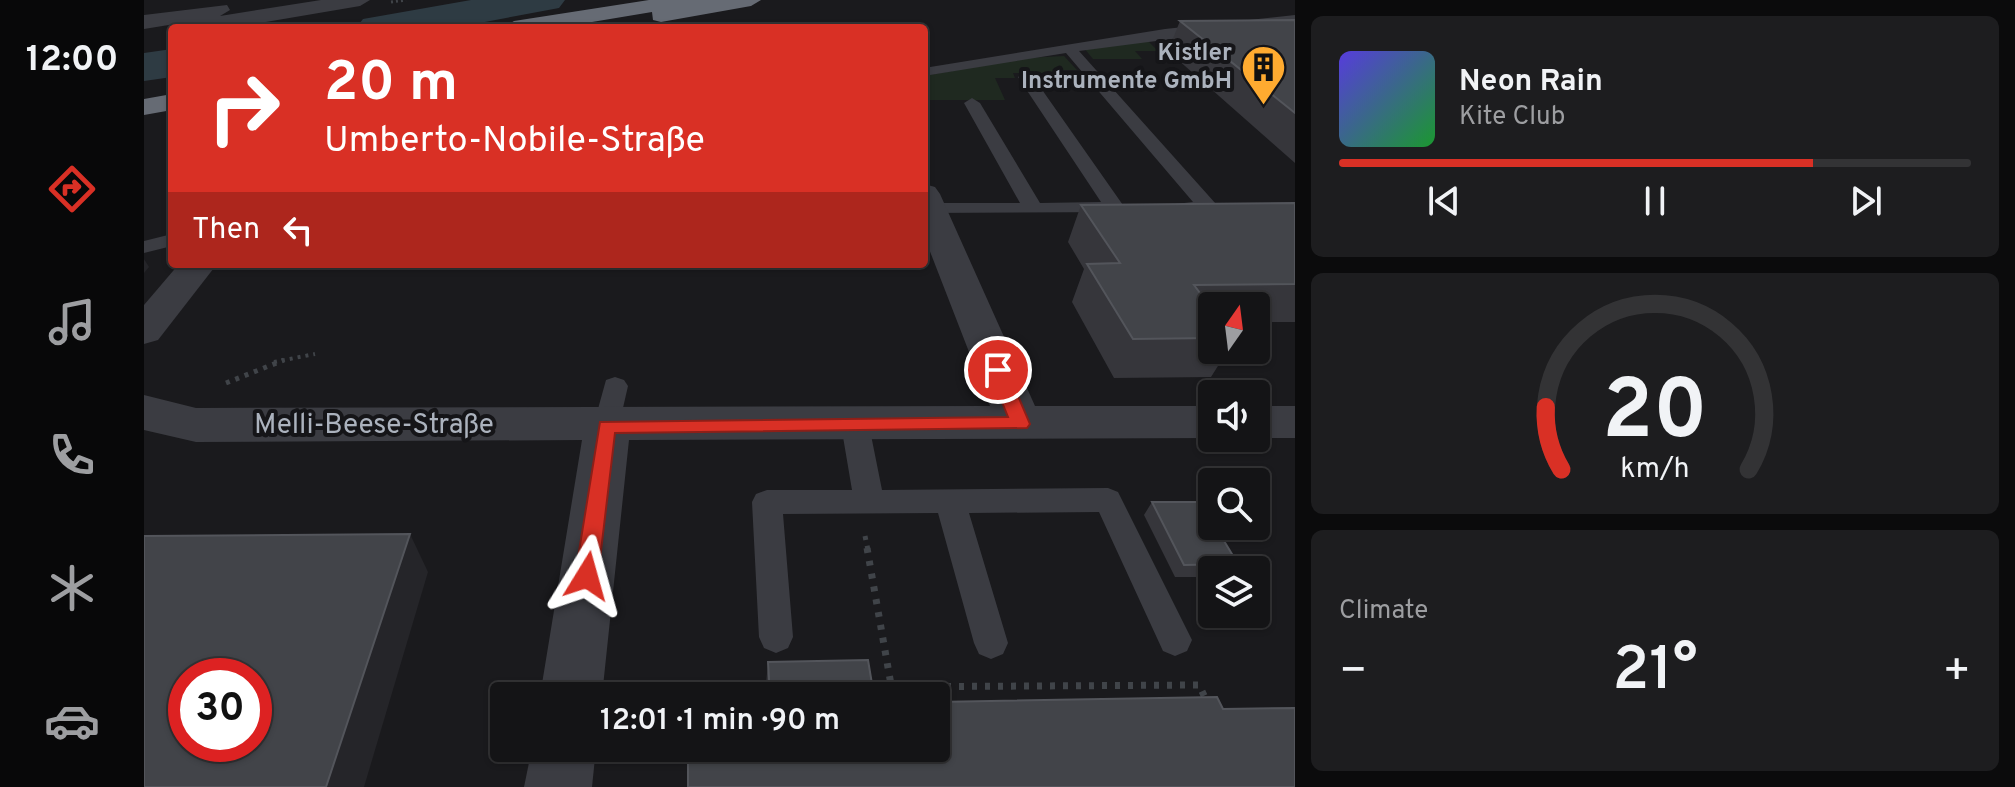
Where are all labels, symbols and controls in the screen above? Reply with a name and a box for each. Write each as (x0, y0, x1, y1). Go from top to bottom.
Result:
text: 12:00 (26, 38, 118, 84)
place label: Kistler Instrumente GmbH (1021, 39, 1232, 97)
building icon: Kistler Instrumente GmbH (1239, 44, 1287, 107)
text: 20 m (324, 50, 458, 120)
icon: right (192, 56, 296, 160)
text: Neon Rain (1459, 64, 1603, 101)
text: Kite Club (1459, 101, 1565, 134)
text: Umberto-Nobile-Straße (324, 119, 705, 165)
icon: directions (44, 161, 100, 217)
icon: previous (1422, 179, 1466, 223)
icon: pause (1633, 179, 1677, 223)
icon: next (1844, 179, 1888, 223)
icon: left (276, 208, 320, 252)
text: Then (192, 212, 260, 249)
north arrow (1198, 292, 1270, 364)
map controls (1198, 292, 1270, 628)
icon: music (44, 294, 100, 350)
pin (964, 336, 1032, 404)
icon: arrive (976, 348, 1020, 392)
text: 20 (1602, 362, 1708, 467)
button: sound (1198, 380, 1270, 452)
street label: Melli-Beese-Straße (254, 408, 494, 444)
icon: phone (44, 427, 100, 483)
text: km/h (1620, 452, 1690, 488)
button: search (1198, 468, 1270, 540)
position arrow (545, 534, 629, 618)
button: layers (1198, 556, 1270, 628)
icon: climate (44, 560, 100, 616)
text: Climate (1339, 595, 1428, 628)
text: 21° (1613, 635, 1698, 711)
text: − (1339, 645, 1367, 701)
text: + (1943, 645, 1971, 701)
speed limit sign: 30 (168, 658, 272, 762)
icon: car (44, 693, 100, 749)
text: 12:01 · 1 min · 90 m (600, 703, 840, 740)

